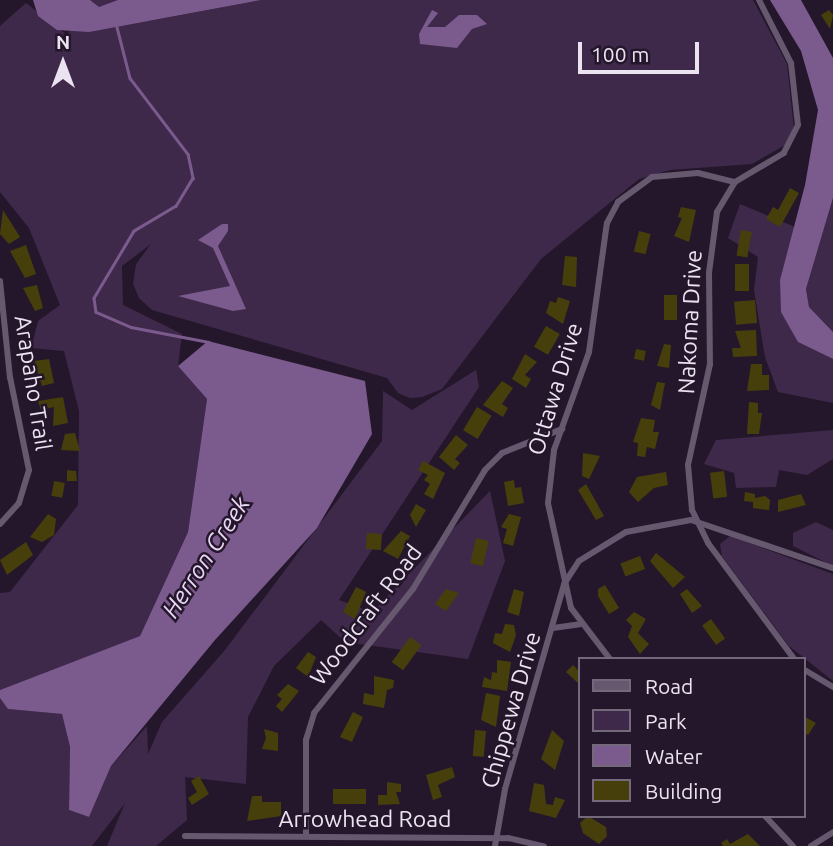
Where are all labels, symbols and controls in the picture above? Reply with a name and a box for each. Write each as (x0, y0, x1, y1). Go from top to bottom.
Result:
north arrow (28, 28, 98, 98)
scale bar (581, 28, 702, 72)
text: N (56, 31, 70, 53)
text: 100 m (591, 42, 649, 66)
street label: Nakoma Drive (672, 249, 708, 395)
street label: Arapaho Trail (9, 313, 57, 453)
street label: Ottawa Drive (522, 319, 588, 459)
water label: Herron Creek (156, 491, 256, 623)
street label: Woodcraft Road (304, 539, 428, 691)
street label: Chippewa Drive (475, 628, 547, 792)
legend (578, 657, 805, 818)
text: Road (645, 674, 693, 698)
text: Park (645, 709, 687, 733)
text: Water (645, 744, 703, 768)
text: Building (645, 779, 722, 803)
street label: Arrowhead Road (278, 805, 452, 833)

